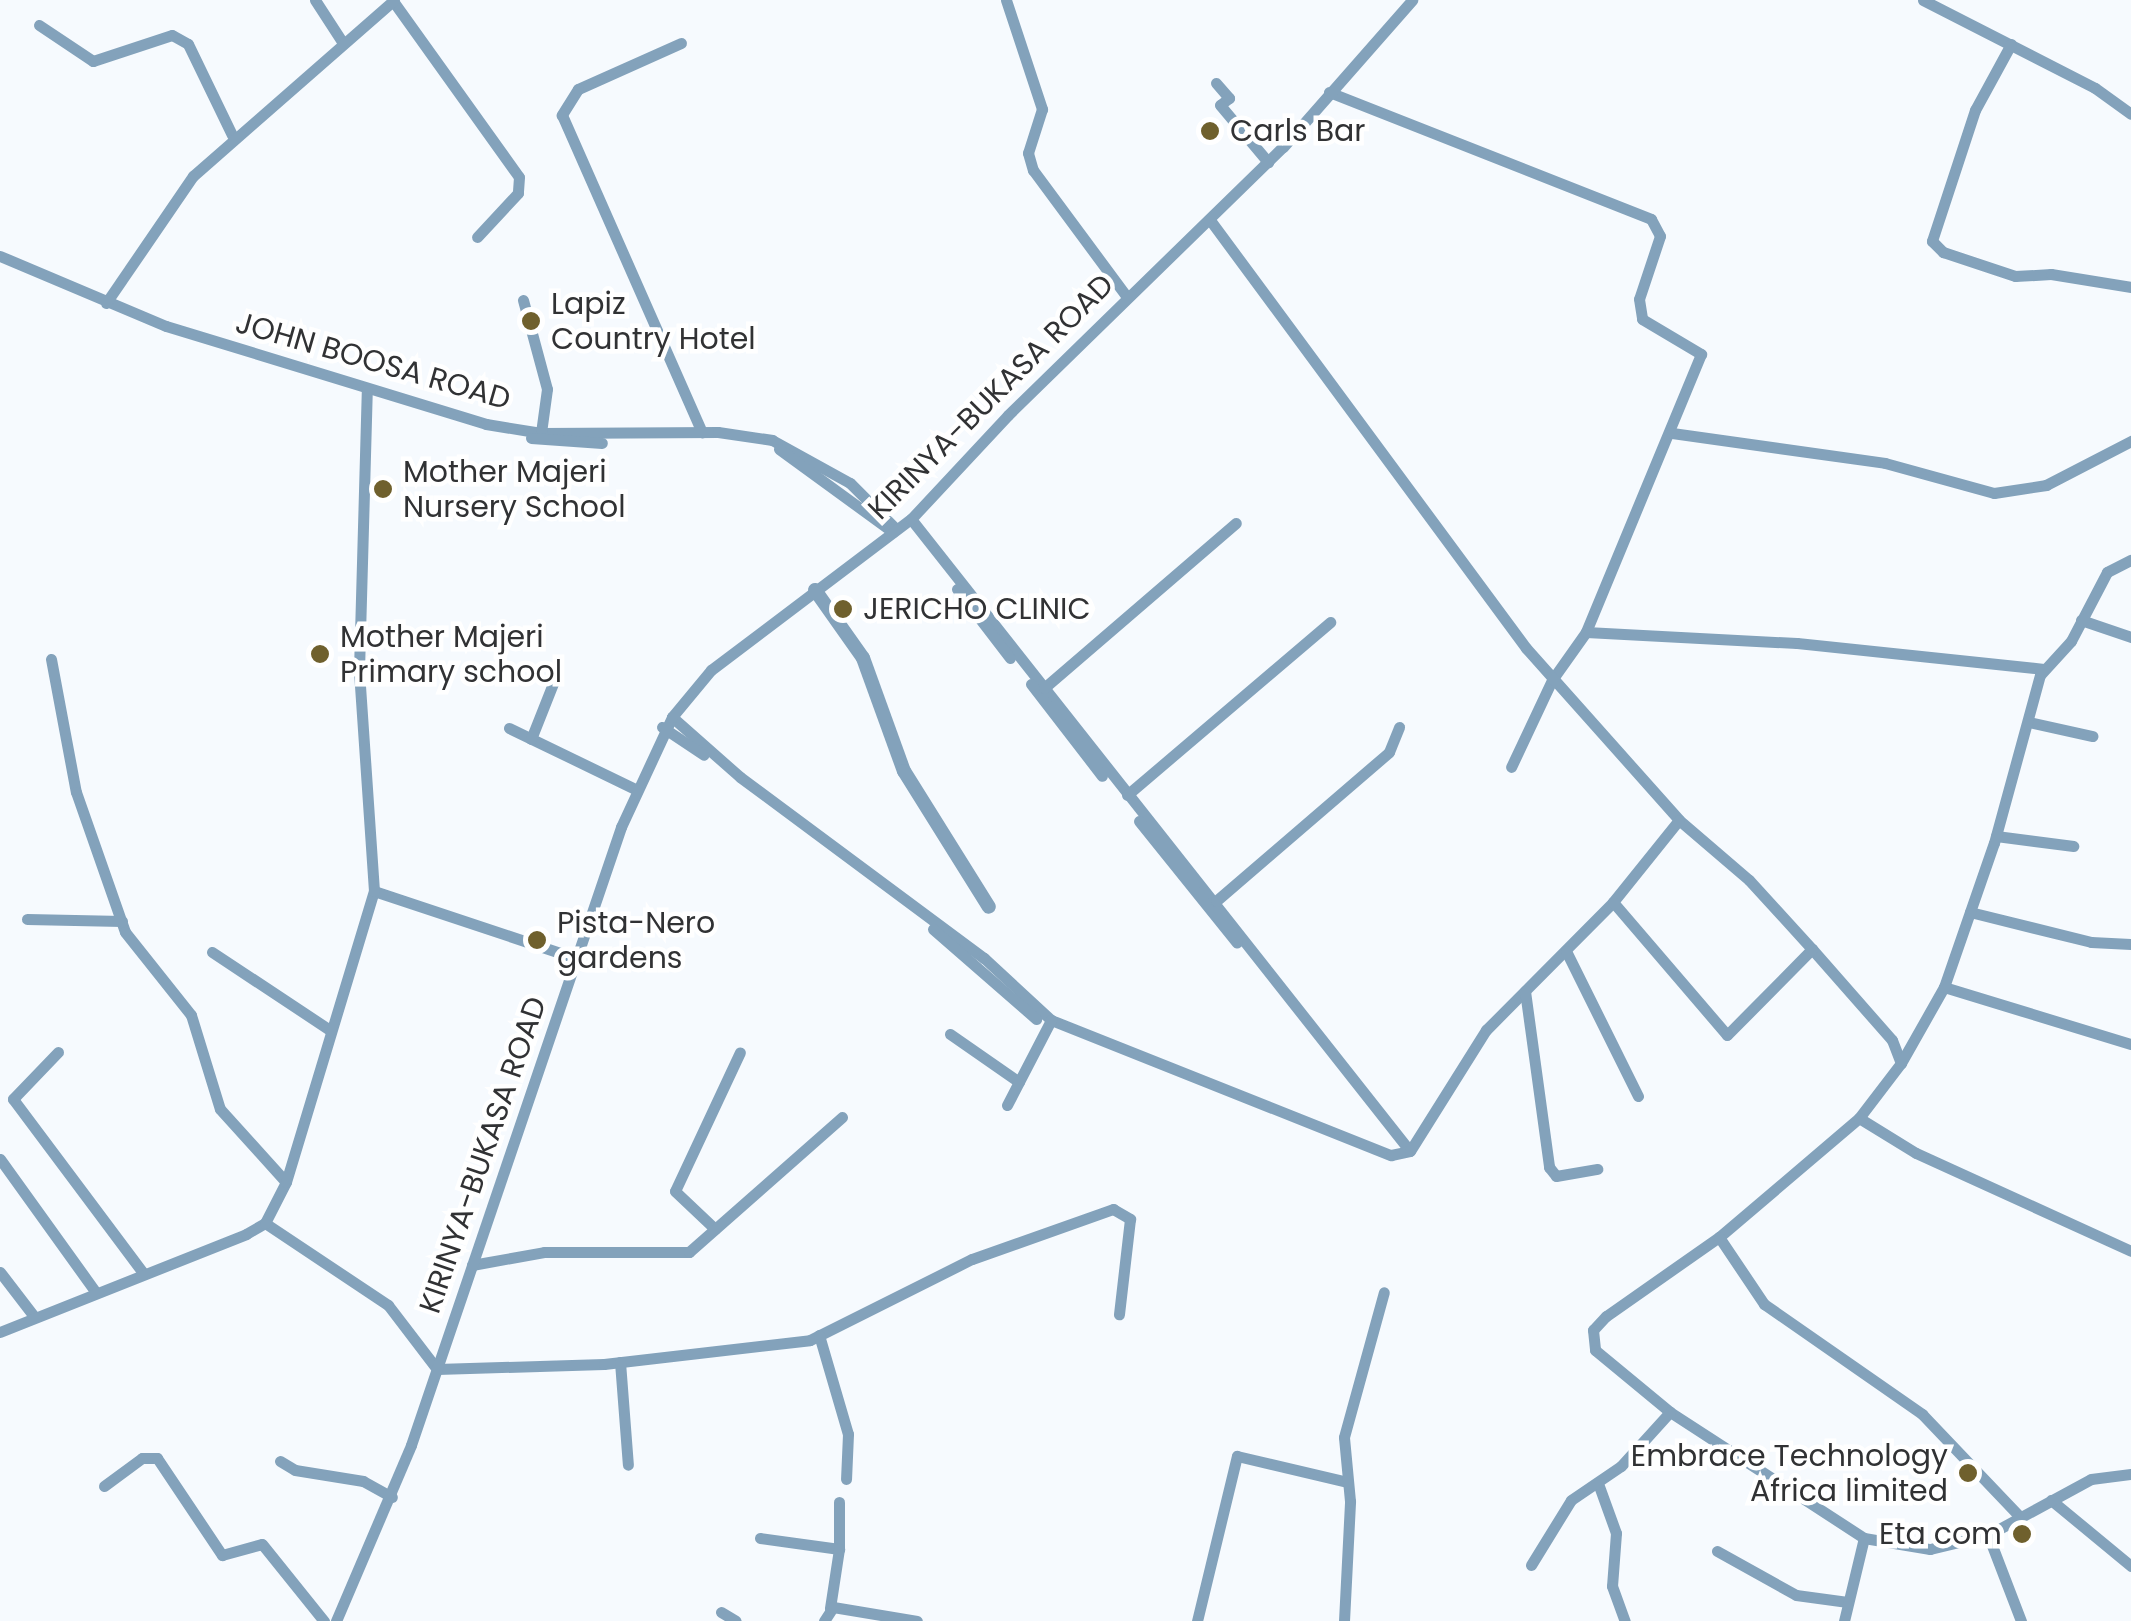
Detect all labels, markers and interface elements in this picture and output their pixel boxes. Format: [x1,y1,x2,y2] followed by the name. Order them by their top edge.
[1230,113,1366,149] place label: Carls Bar
[1199,120,1221,142] marker: Carls Bar
[861,267,1121,527] street label: KIRINYA-BUKASA ROAD
[551,286,756,356] place label: Lapiz Country Hotel
[232,305,514,417] street label: JOHN BOOSA ROAD
[520,310,542,332] marker: Lapiz Country Hotel
[403,454,626,524] place label: Mother Majeri Nursery School
[372,478,394,500] marker: Mother Majeri Nursery School
[863,591,1091,627] place label: JERICHO CLINIC
[832,598,854,620] marker: JERICHO CLINIC
[340,619,562,690] place label: Mother Majeri Primary school
[309,643,331,665] marker: Mother Majeri Primary school
[557,905,715,976] place label: Pista-Nero gardens
[526,929,548,951] marker: Pista-Nero gardens
[412,992,554,1318] street label: KIRINYA-BUKASA ROAD
[1631,1438,1948,1508] place label: Embrace Technology Africa limited
[1957,1462,1979,1484] marker: Embrace Technology Africa limited
[1879,1516,2002,1552] place label: Eta com
[2011,1523,2033,1545] marker: Eta com

